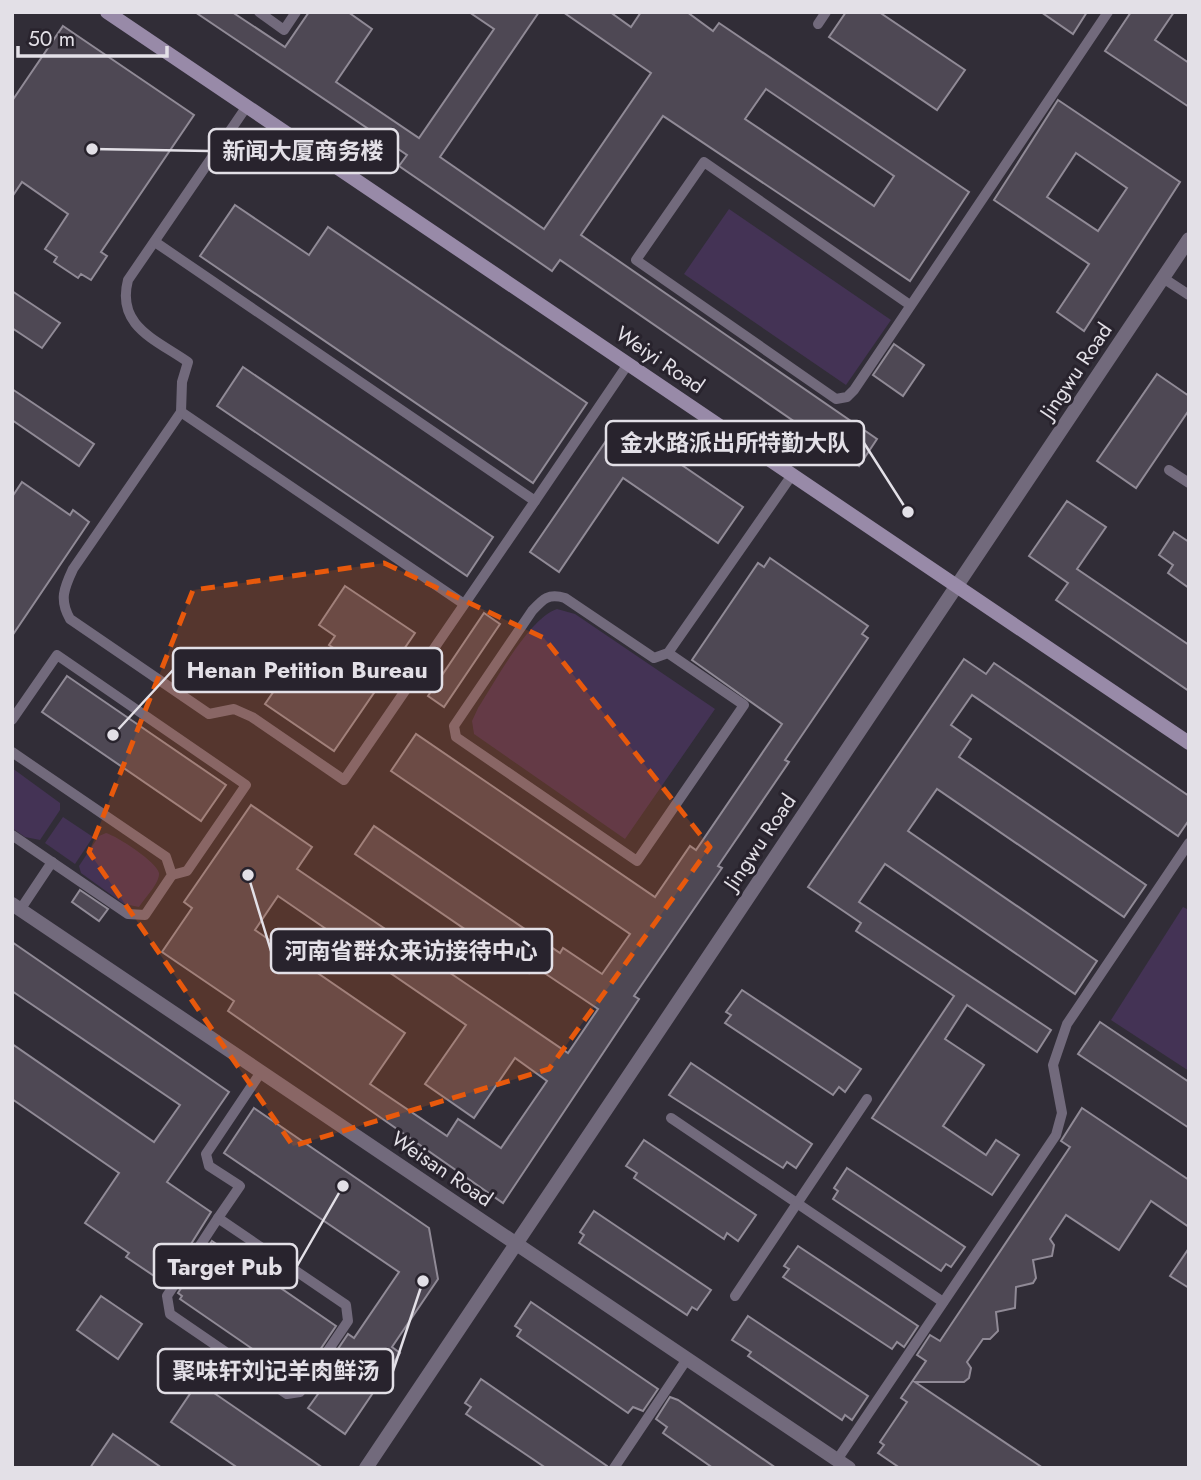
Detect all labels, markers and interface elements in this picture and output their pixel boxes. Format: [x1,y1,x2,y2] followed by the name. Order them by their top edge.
[18,14,166,58] scale bar
[28,24,75,54] text: 50 m
[209,129,398,173] callout: 新闻大厦商务楼
[223,134,384,168] text: 新闻大厦商务楼
[1031,317,1119,428] street label: Jingwu Road
[609,319,711,401] street label: Weiyi Road
[606,421,864,465] callout: 金水路派出所特勤大队
[620,426,850,460] text: 金水路派出所特勤大队
[173,648,442,692] callout: Henan Petition Bureau
[186,653,428,687] text: Henan Petition Bureau
[715,788,803,899] street label: Jingwu Road
[271,929,552,973] callout: 河南省群众来访接待中心
[285,934,538,968] text: 河南省群众来访接待中心
[385,1124,499,1214] street label: Weisan Road
[154,1244,297,1288] callout: Target Pub
[168,1250,282,1284] text: Target Pub
[158,1349,393,1393] callout: 聚味轩刘记羊肉鲜汤
[173,1354,380,1388] text: 聚味轩刘记羊肉鲜汤

